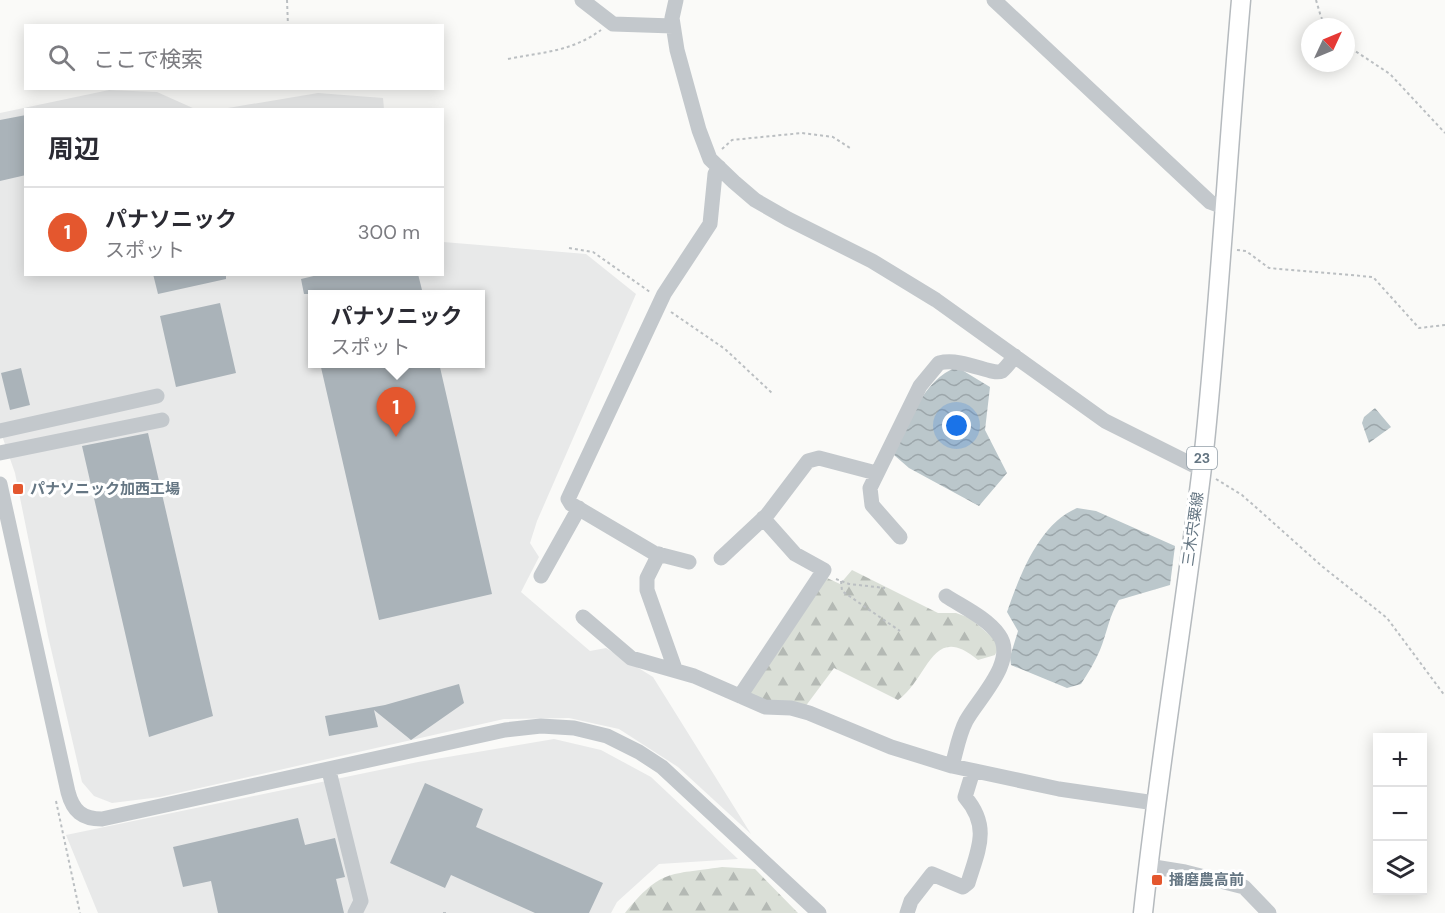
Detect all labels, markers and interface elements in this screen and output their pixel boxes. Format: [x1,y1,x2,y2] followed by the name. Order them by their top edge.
[1301,18,1355,72] north arrow
[24,24,444,90] search box
[45,41,78,74] icon: search
[93,45,203,74] text: ここで検索
[48,132,100,166] text: 周辺
[105,205,237,234] text: パナソニック
[64,219,71,245] text: 1
[358,219,420,245] text: 300 m
[105,237,185,263] text: スポット
[308,290,485,368] popup
[330,302,463,331] text: パナソニック
[330,334,410,360] text: スポット
[376,388,416,437] pin: 1
[942,411,971,440] your location
[1187,447,1217,469] road number: 23
[30,479,180,499] place label: パナソニック加西工場
[11,482,25,496] marker: パナソニック加西工場
[1178,490,1208,568] street label: 三木宍粟線
[1373,733,1427,895] map controls
[1373,733,1427,787] button: +
[1373,787,1427,841] button: −
[1373,841,1427,895] button: layers
[1169,870,1244,890] place label: 播磨農高前
[1150,873,1164,887] marker: 播磨農高前

